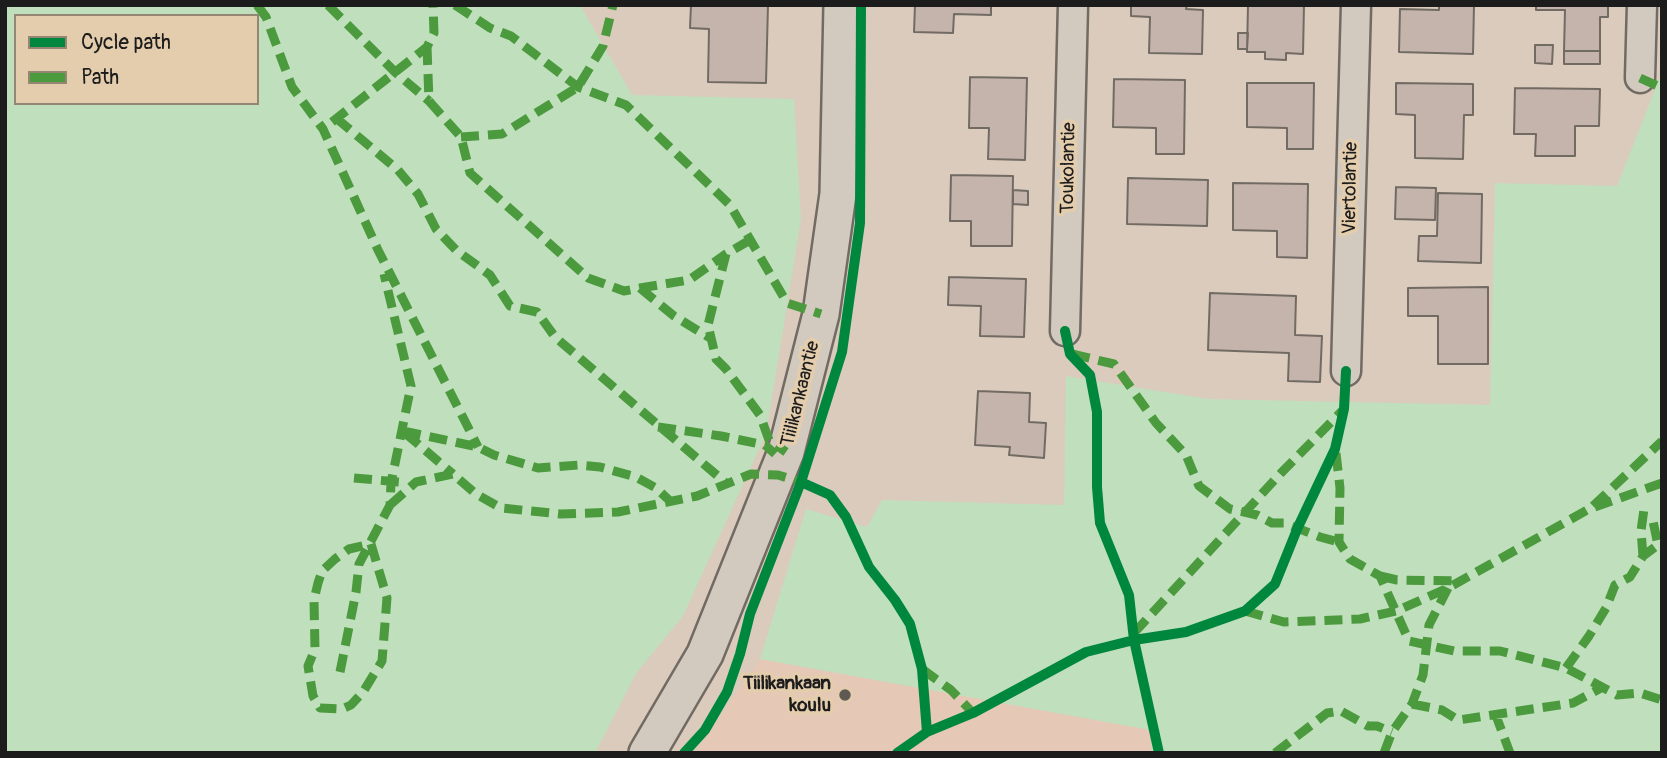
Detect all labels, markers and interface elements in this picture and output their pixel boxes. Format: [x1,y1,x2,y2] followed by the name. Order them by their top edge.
[14,14,259,105] legend
[81,29,171,56] text: Cycle path
[81,64,119,91] text: Path
[1057,122,1081,214] street label: Toukolantie
[1339,142,1363,234] street label: Viertolantie
[777,339,825,449] street label: Tiilikankaantie
[743,673,831,717] place label: Tiilikankaan koulu
[837,687,853,703] marker: Tiilikankaan koulu

